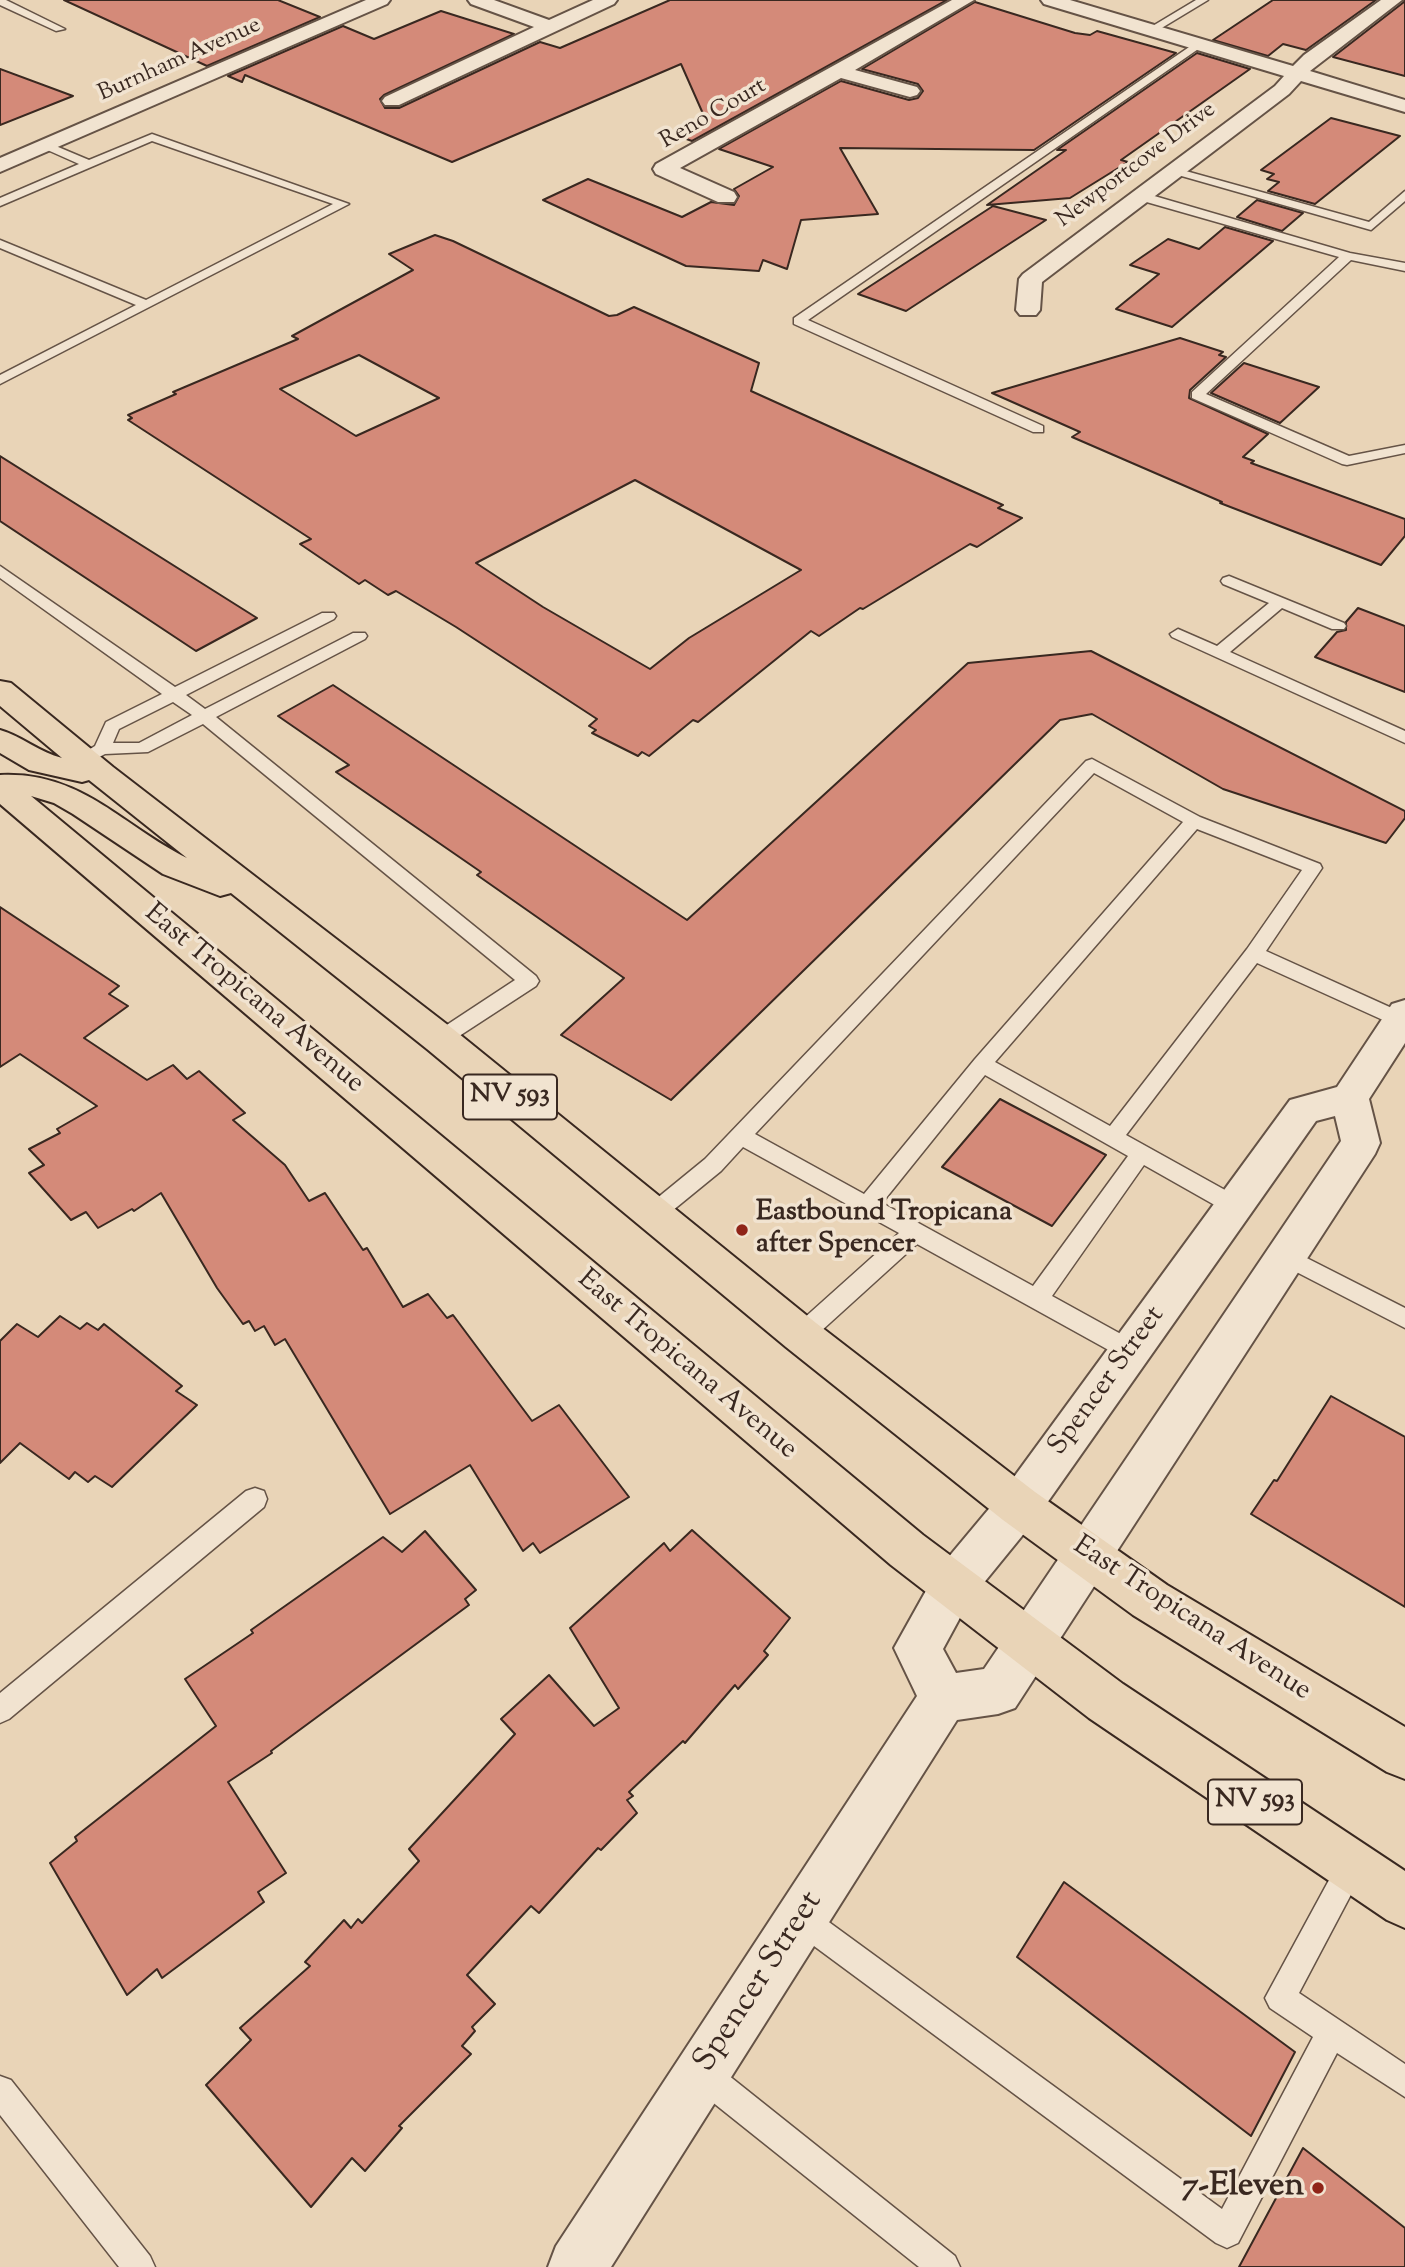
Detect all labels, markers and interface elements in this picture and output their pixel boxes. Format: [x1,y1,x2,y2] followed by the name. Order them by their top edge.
[95,13,265,109] street label: Burnham Avenue
[656,74,772,156] street label: Reno Court
[1052,97,1222,235] street label: Newportcove Drive
[136,898,370,1102] street label: East Tropicana Avenue
[463,1074,557,1120] road number: NV 593
[756,1197,1012,1263] place label: Eastbound Tropicana after Spencer
[734,1222,750,1238] marker: Eastbound Tropicana after Spencer
[569,1264,803,1468] street label: East Tropicana Avenue
[1043,1301,1173,1463] street label: Spencer Street
[1066,1530,1316,1710] street label: East Tropicana Avenue
[1208,1780,1302,1825] road number: NV 593
[687,1885,833,2081] street label: Spencer Street
[1182,2168,1304,2208] place label: 7-Eleven
[1310,2180,1326,2196] marker: 7-Eleven

